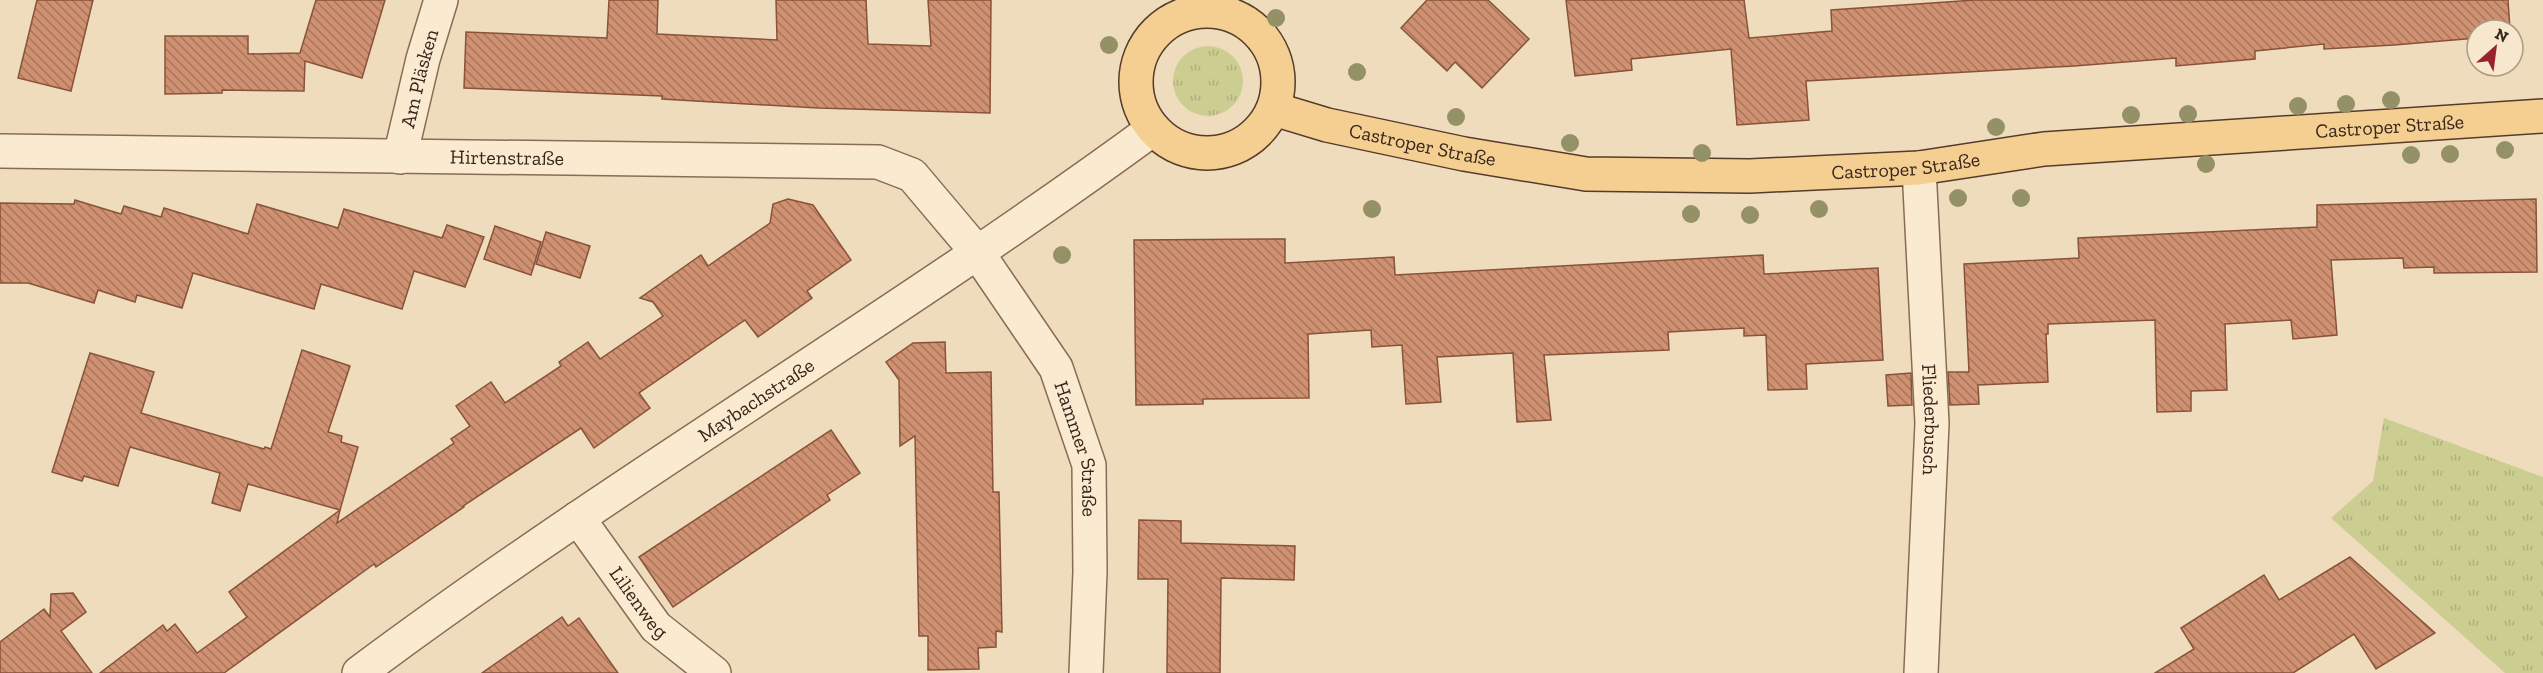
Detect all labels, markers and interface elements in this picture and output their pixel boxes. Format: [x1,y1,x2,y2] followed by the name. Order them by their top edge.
[2465,18,2525,78] north arrow
[2492,24,2512,46] text: N
[395,26,444,130] street label: Am Pläsken
[2314,109,2465,143] street label: Castroper Straße
[1347,118,1498,171] street label: Castroper Straße
[450,145,564,170] street label: Hirtenstraße
[1831,147,1981,184] street label: Castroper Straße
[693,353,819,447] street label: Maybachstraße
[1917,363,1944,477] street label: Fliederbusch
[1049,378,1102,517] street label: Hammer Straße
[604,562,673,644] street label: Lilienweg

